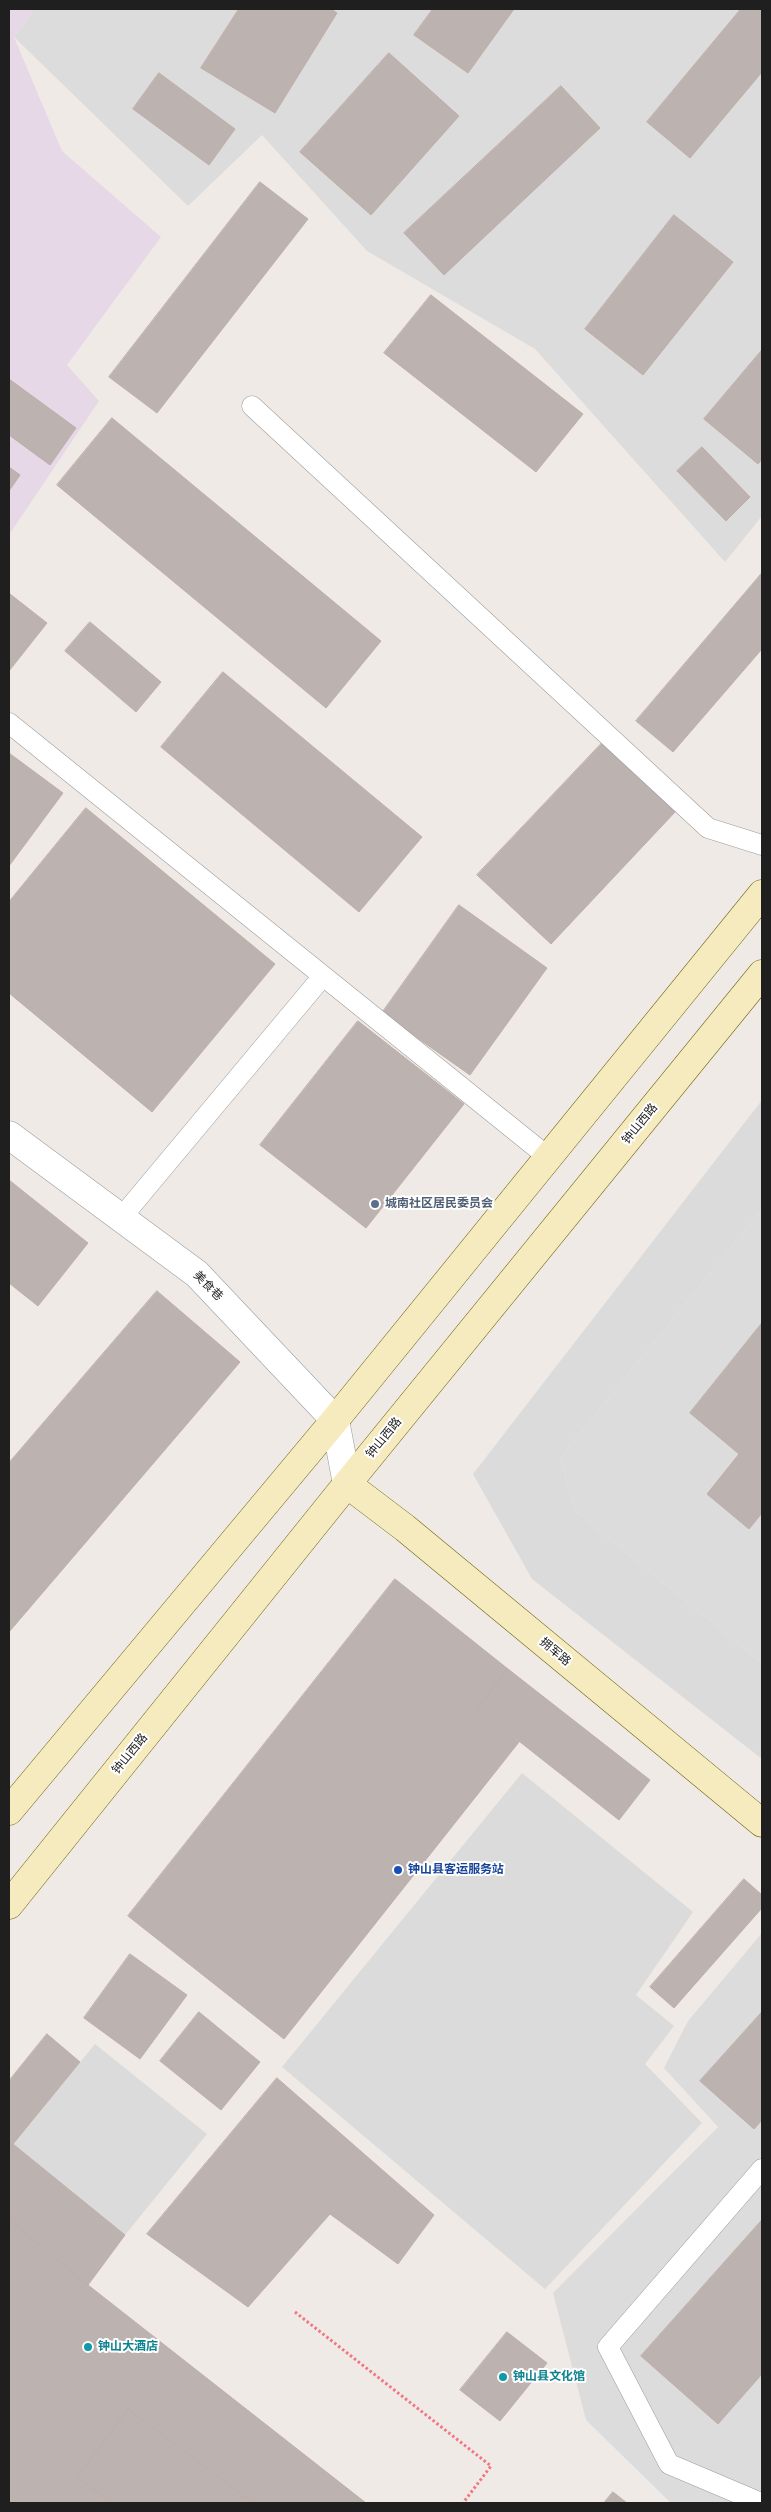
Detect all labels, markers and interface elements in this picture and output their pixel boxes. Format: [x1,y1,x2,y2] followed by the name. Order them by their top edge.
[619,1101,661,1147] street label: 钟山西路
[385,1197,493,1211] place label: 城南社区居民委员会
[369,1198,381,1210] marker: 城南社区居民委员会
[190,1268,226,1304] street label: 美食巷
[363,1415,405,1461] street label: 钟山西路
[537,1635,573,1669] street label: 拥军路
[109,1731,151,1777] street label: 钟山西路
[408,1863,504,1877] place label: 钟山县客运服务站
[392,1864,404,1876] marker: 钟山县客运服务站
[98,2340,158,2354] place label: 钟山大酒店
[82,2341,94,2353] marker: 钟山大酒店
[513,2370,585,2384] place label: 钟山县文化馆
[497,2371,509,2383] marker: 钟山县文化馆

